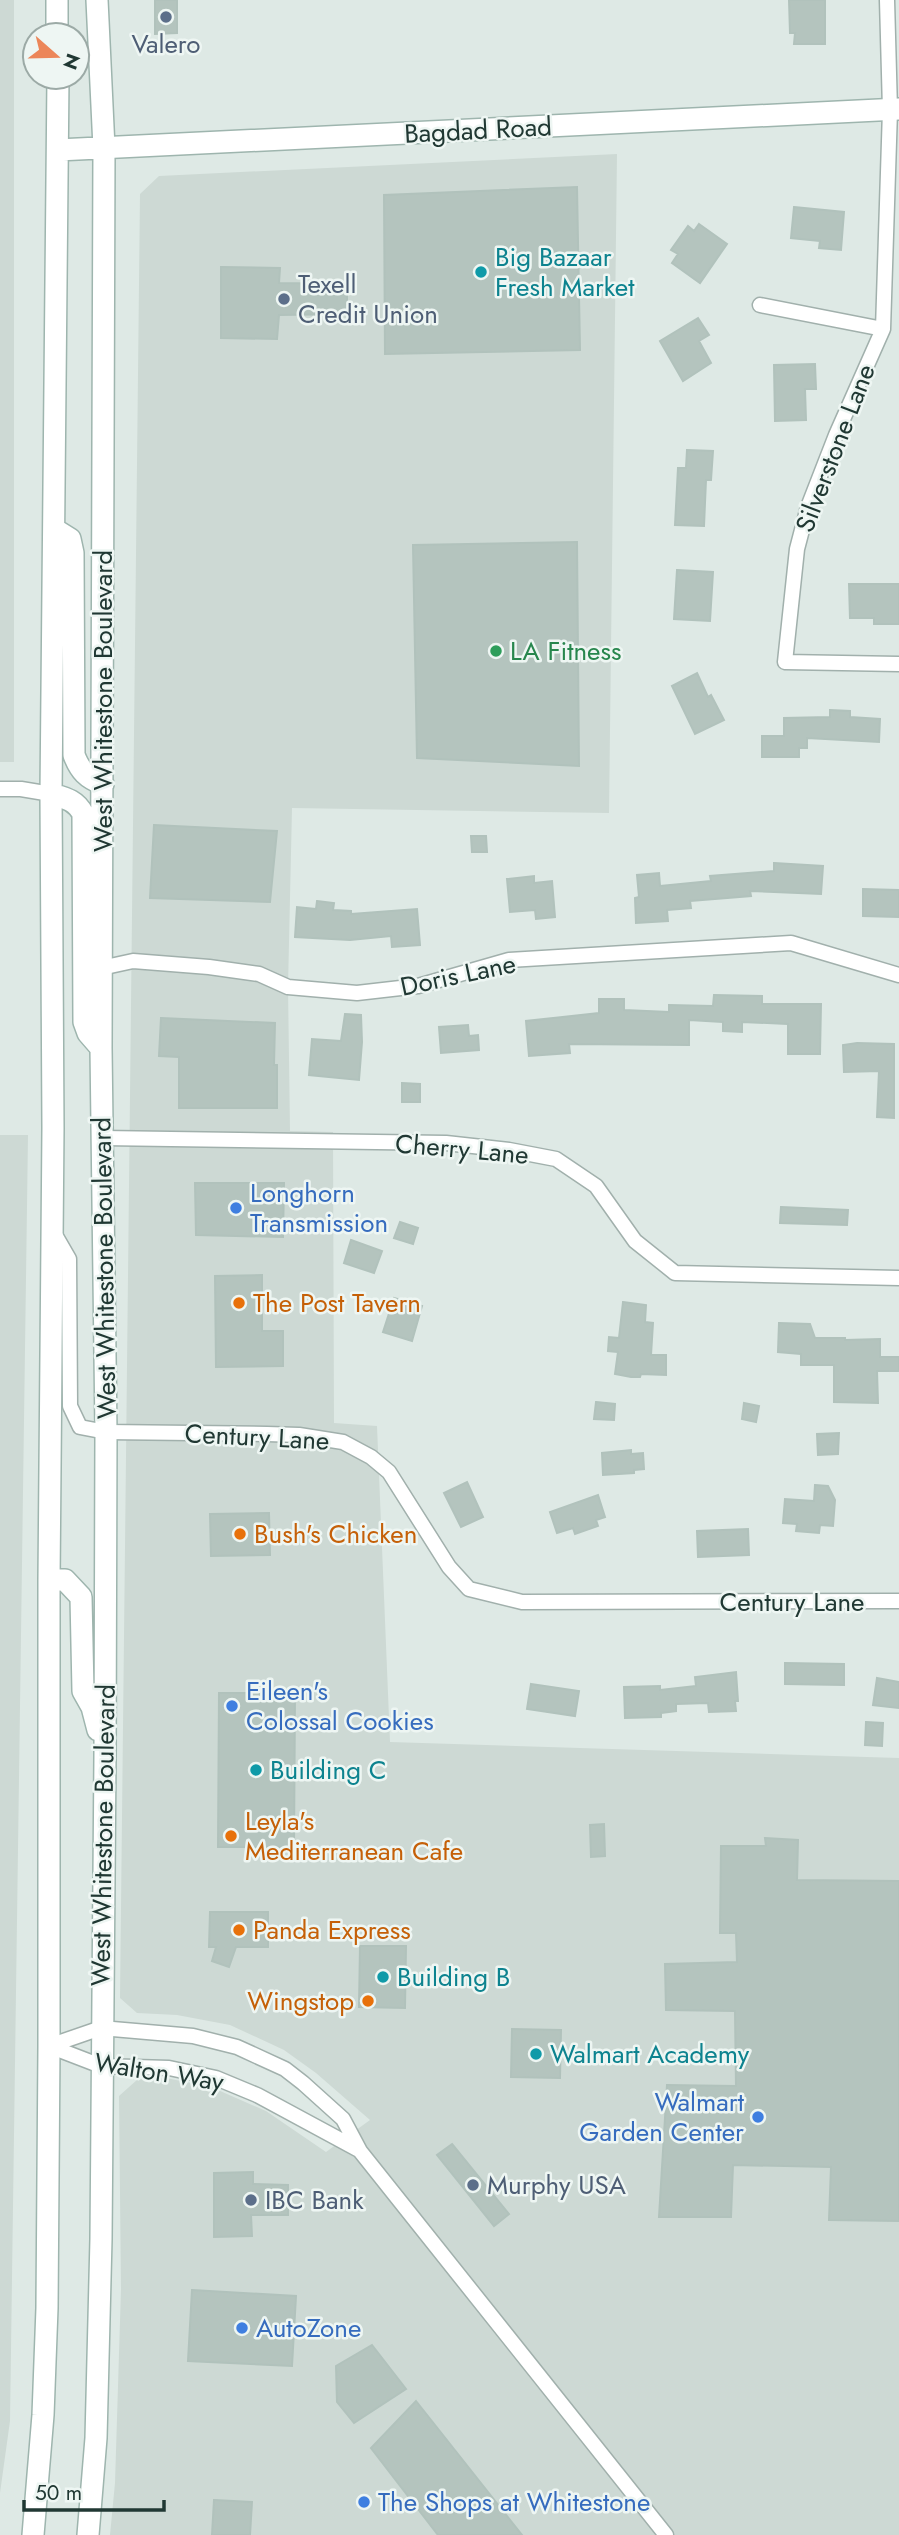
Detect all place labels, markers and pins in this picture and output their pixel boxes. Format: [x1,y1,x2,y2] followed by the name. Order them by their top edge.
[158,9,174,25] marker: Valero
[131,25,201,63] place label: Valero
[495,238,635,306] place label: Big Bazaar Fresh Market
[473,264,489,280] marker: Big Bazaar Fresh Market
[298,265,438,333] place label: Texell Credit Union
[276,291,292,307] marker: Texell Credit Union
[510,632,621,670] place label: LA Fitness
[488,643,504,659] marker: LA Fitness
[250,1174,388,1242] place label: Longhorn Transmission
[228,1200,244,1216] marker: Longhorn Transmission
[253,1284,421,1322] place label: The Post Tavern
[231,1295,247,1311] marker: The Post Tavern
[254,1515,417,1553] place label: Bush's Chicken
[232,1526,248,1542] marker: Bush's Chicken
[246,1672,434,1740] place label: Eileen's Colossal Cookies
[224,1698,240,1714] marker: Eileen's Colossal Cookies
[270,1751,387,1789] place label: Building C
[248,1762,264,1778] marker: Building C
[245,1802,463,1870] place label: Leyla's Mediterranean Cafe
[223,1828,239,1844] marker: Leyla's Mediterranean Cafe
[253,1911,411,1949] place label: Panda Express
[231,1922,247,1938] marker: Panda Express
[397,1958,510,1996] place label: Building B
[375,1969,391,1985] marker: Building B
[247,1982,354,2020] place label: Wingstop
[360,1993,376,2009] marker: Wingstop
[550,2035,750,2073] place label: Walmart Academy
[528,2046,544,2062] marker: Walmart Academy
[579,2083,745,2151] place label: Walmart Garden Center
[750,2109,766,2125] marker: Walmart Garden Center
[487,2166,627,2204] place label: Murphy USA
[465,2177,481,2193] marker: Murphy USA
[265,2181,364,2219] place label: IBC Bank
[243,2192,259,2208] marker: IBC Bank
[256,2309,361,2347] place label: AutoZone
[234,2320,250,2336] marker: AutoZone
[378,2483,650,2521] place label: The Shops at Whitestone
[356,2494,372,2510] marker: The Shops at Whitestone

